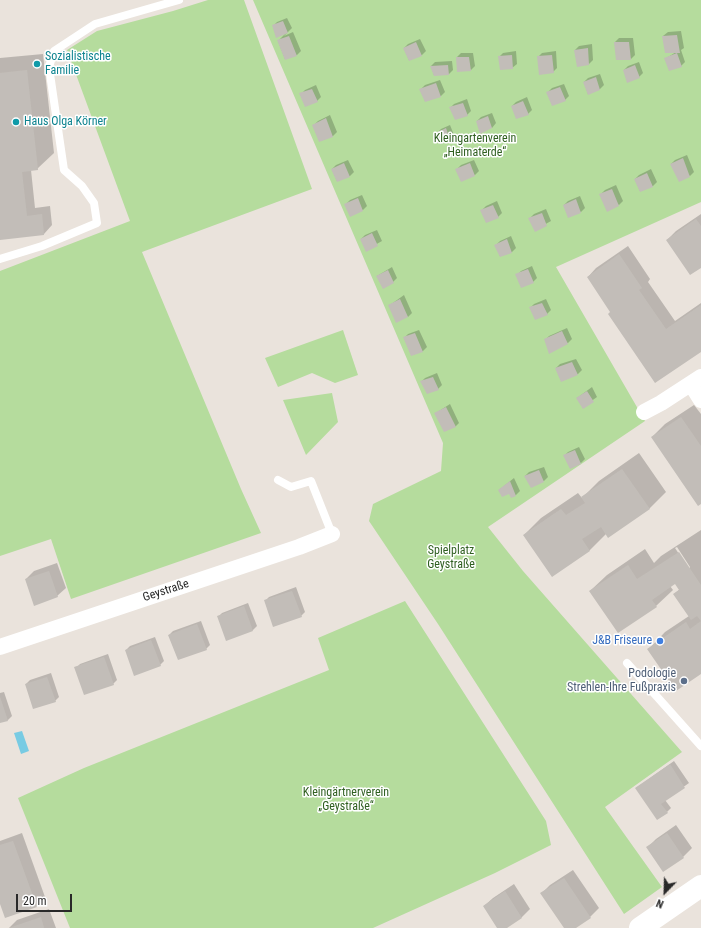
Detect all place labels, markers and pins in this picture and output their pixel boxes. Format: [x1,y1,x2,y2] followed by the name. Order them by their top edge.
[45,50,111,78] place label: Sozialistische Familie
[32,59,42,69] marker: Sozialistische Familie
[24,115,107,129] place label: Haus Olga Körner
[11,117,21,127] marker: Haus Olga Körner
[592,634,652,648] place label: J&B Friseure
[655,636,665,646] marker: J&B Friseure
[567,667,676,695] place label: Podologie Strehlen-Ihre Fußpraxis
[679,676,689,686] marker: Podologie Strehlen-Ihre Fußpraxis

